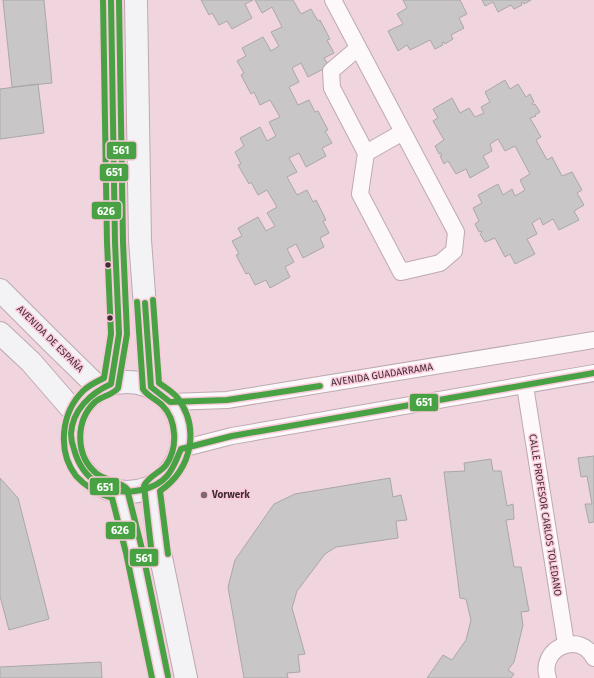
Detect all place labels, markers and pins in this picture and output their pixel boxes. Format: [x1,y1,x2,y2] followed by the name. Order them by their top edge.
[103,260,113,270] unlabelled marker
[105,313,115,323] unlabelled marker
[211,489,250,501] place label: Vorwerk
[199,490,209,500] marker: Vorwerk

